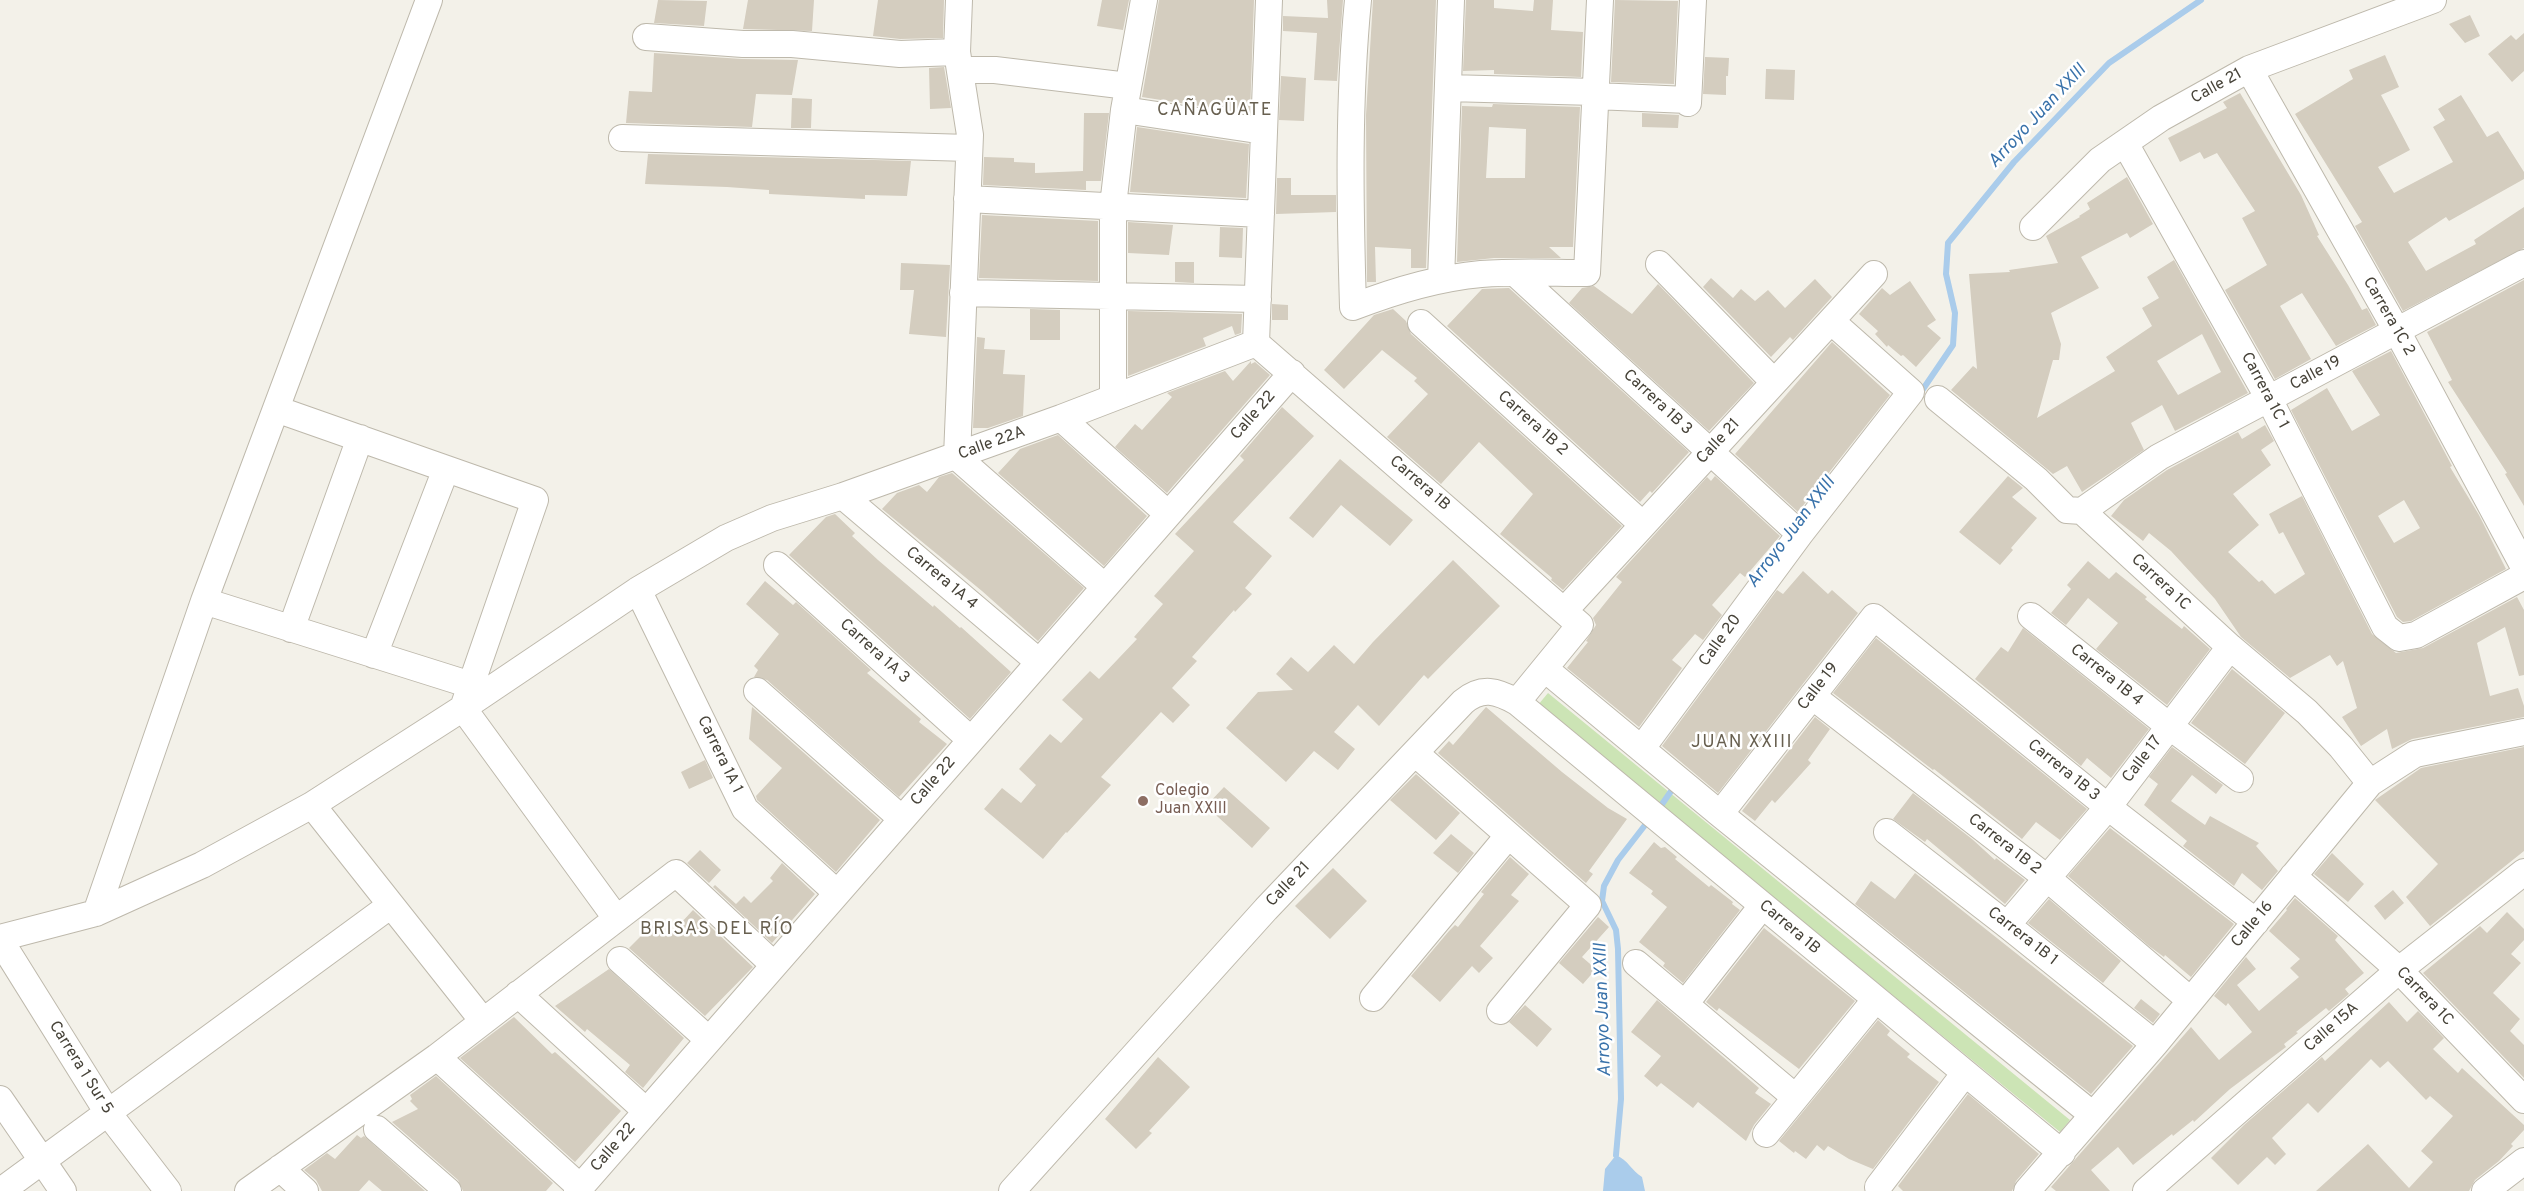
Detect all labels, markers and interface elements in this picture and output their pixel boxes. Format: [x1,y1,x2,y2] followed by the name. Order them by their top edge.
[1985,61,2091,173] water label: Arroyo Juan XXIII
[2188,65,2246,109] street label: Calle 21
[1157,100,1273,122] district label: CAÑAGÜATE
[2358,274,2418,360] street label: Carrera 1C 2
[2236,349,2292,433] street label: Carrera 1C 1
[2287,353,2345,395] street label: Calle 19
[1618,366,1696,440] street label: Carrera 1B 3
[1227,387,1281,445] street label: Calle 22
[1493,388,1571,460] street label: Carrera 1B 2
[1693,415,1745,469] street label: Calle 21
[956,423,1028,465] street label: Calle 22A
[1385,452,1453,516] street label: Carrera 1B
[1743,473,1841,593] water label: Arroyo Juan XXIII
[901,543,981,615] street label: Carrera 1A 4
[2126,551,2194,615] street label: Carrera 1C
[1696,611,1746,671] street label: Calle 20
[835,616,913,688] street label: Carrera 1A 3
[2066,641,2146,711] street label: Carrera 1B 4
[1794,659,1844,715] street label: Calle 19
[692,713,746,797] street label: Carrera 1A 1
[1691,732,1793,754] district label: JUAN XXIII
[2119,733,2167,787] street label: Calle 17
[2023,736,2103,806] street label: Carrera 1B 3
[907,753,961,811] street label: Calle 22
[1155,782,1227,820] place label: Colegio Juan XXIII
[1136,794,1150,808] marker: Colegio Juan XXIII
[1964,810,2044,880] street label: Carrera 1B 2
[1263,858,1315,912] street label: Calle 21
[1754,897,1824,959] street label: Carrera 1B
[2228,898,2278,952] street label: Calle 16
[1983,904,2061,970] street label: Carrera 1B 1
[640,919,794,941] district label: BRISAS DEL RÍO
[1591,943,1617,1077] water label: Arroyo Juan XXIII
[2391,964,2457,1030] street label: Carrera 1C
[2301,999,2363,1057] street label: Calle 15A
[44,1018,116,1118] street label: Carrera 1 Sur 5
[587,1119,641,1177] street label: Calle 22

